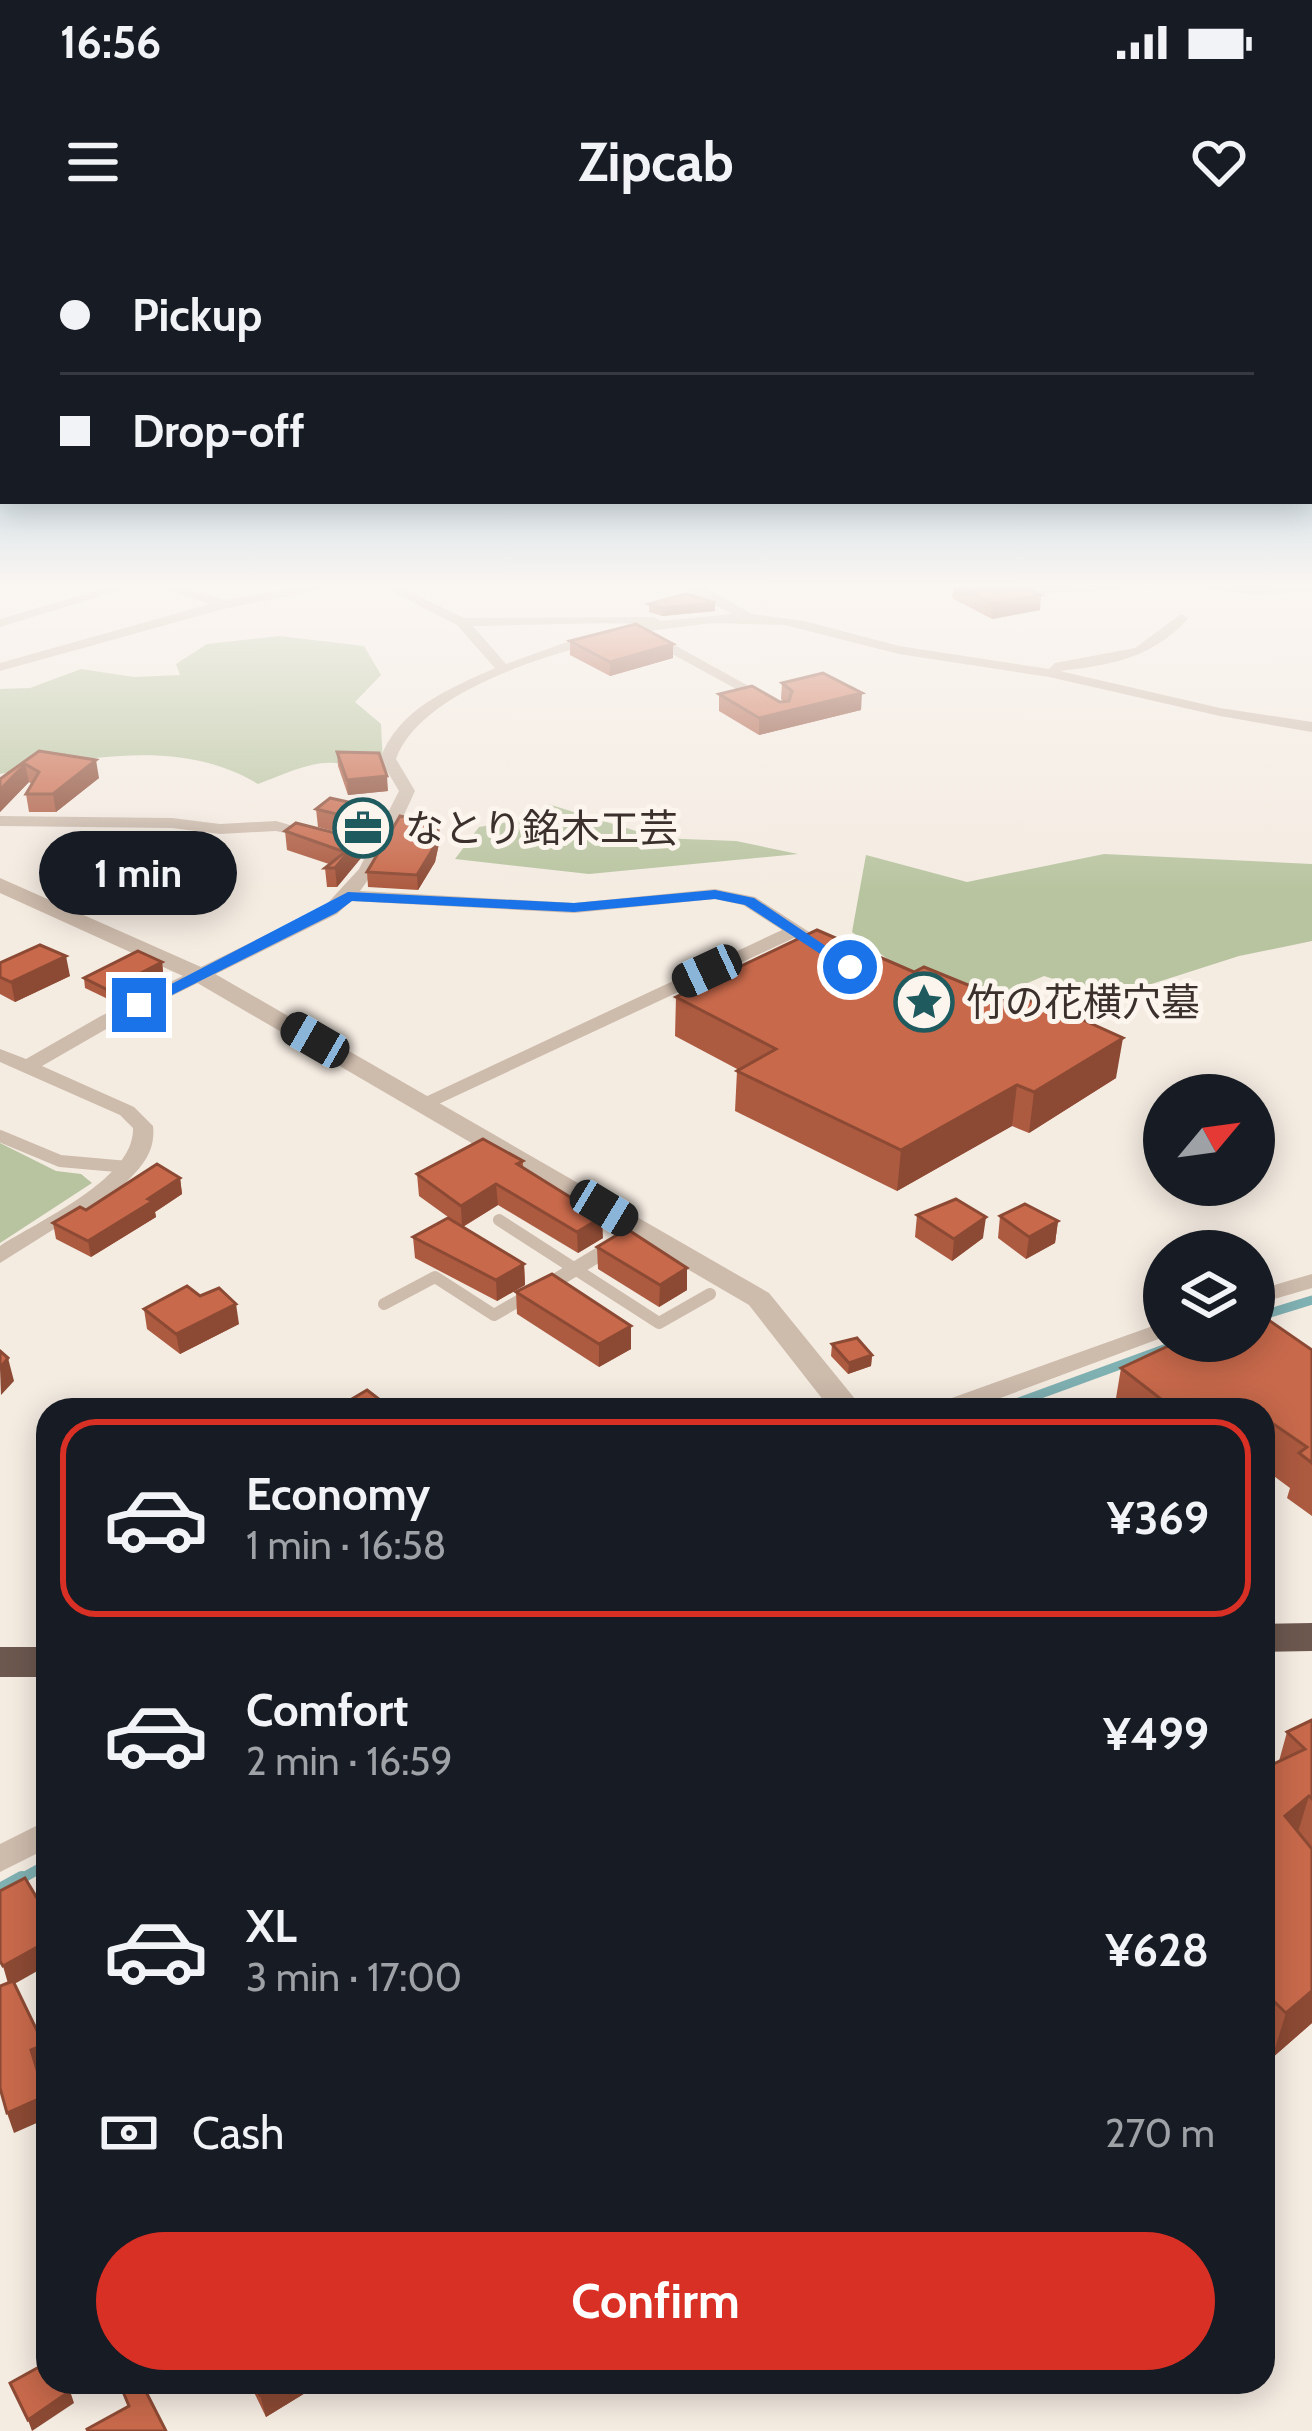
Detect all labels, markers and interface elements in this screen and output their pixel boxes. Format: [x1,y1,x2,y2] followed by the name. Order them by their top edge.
[60,15,161,69] text: 16:56
[60,129,126,195] icon: menu
[578,129,734,195] text: Zipcab
[1186,129,1252,195] icon: heart
[132,288,262,342] text: Pickup
[132,404,305,458] text: Drop-off
[332,797,394,859] office icon: なとり銘木工芸
[405,804,678,852] place label: なとり銘木工芸
[40,831,238,915] callout: 1 min
[94,849,182,897] text: 1 min
[667,939,747,1003] car
[823,940,877,994] route start
[893,971,955,1033] place icon: 竹の花横穴墓
[112,978,166,1032] route end
[966,978,1200,1026] place label: 竹の花横穴墓
[275,1006,355,1074] car
[1143,1074,1275,1206] north arrow
[1143,1074,1275,1362] map controls
[564,1174,644,1242] car
[1143,1230,1275,1362] button: layers
[102,1464,210,1572] icon: car
[246,1467,430,1521] text: Economy
[1107,1491,1209,1545] text: ¥369
[246,1521,446,1569] text: 1 min · 16:58
[102,1680,210,1788] icon: car
[246,1683,409,1737] text: Comfort
[1103,1707,1209,1761] text: ¥499
[246,1737,453,1785] text: 2 min · 16:59
[102,1896,210,2004] icon: car
[246,1899,297,1953] text: XL
[1106,1923,1209,1977] text: ¥628
[246,1953,462,2001] text: 3 min · 17:00
[96,2100,162,2166] icon: cash
[192,2106,284,2160] text: Cash
[1105,2109,1215,2157] text: 270 m
[96,2232,1215,2370] button: Confirm

